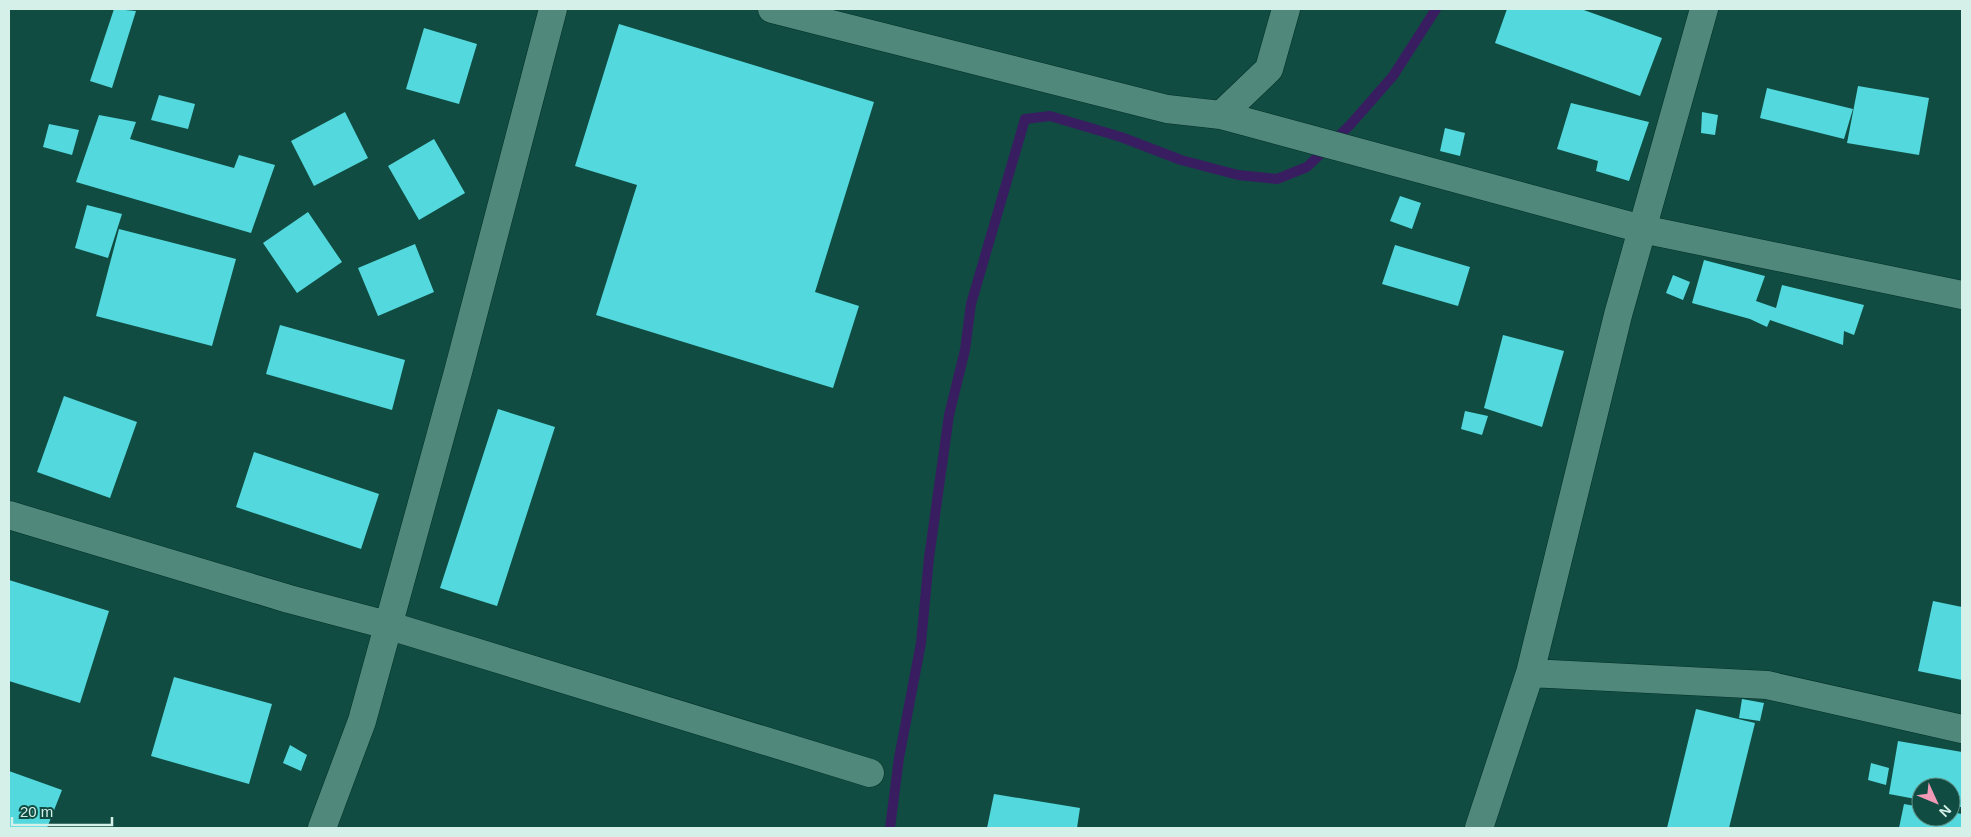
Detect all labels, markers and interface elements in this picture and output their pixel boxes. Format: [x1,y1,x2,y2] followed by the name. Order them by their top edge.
[1911,777,1961,827] north arrow
[12,794,112,826] scale bar
[1936,802,1955,820] text: N
[20,803,53,820] text: 20 m

